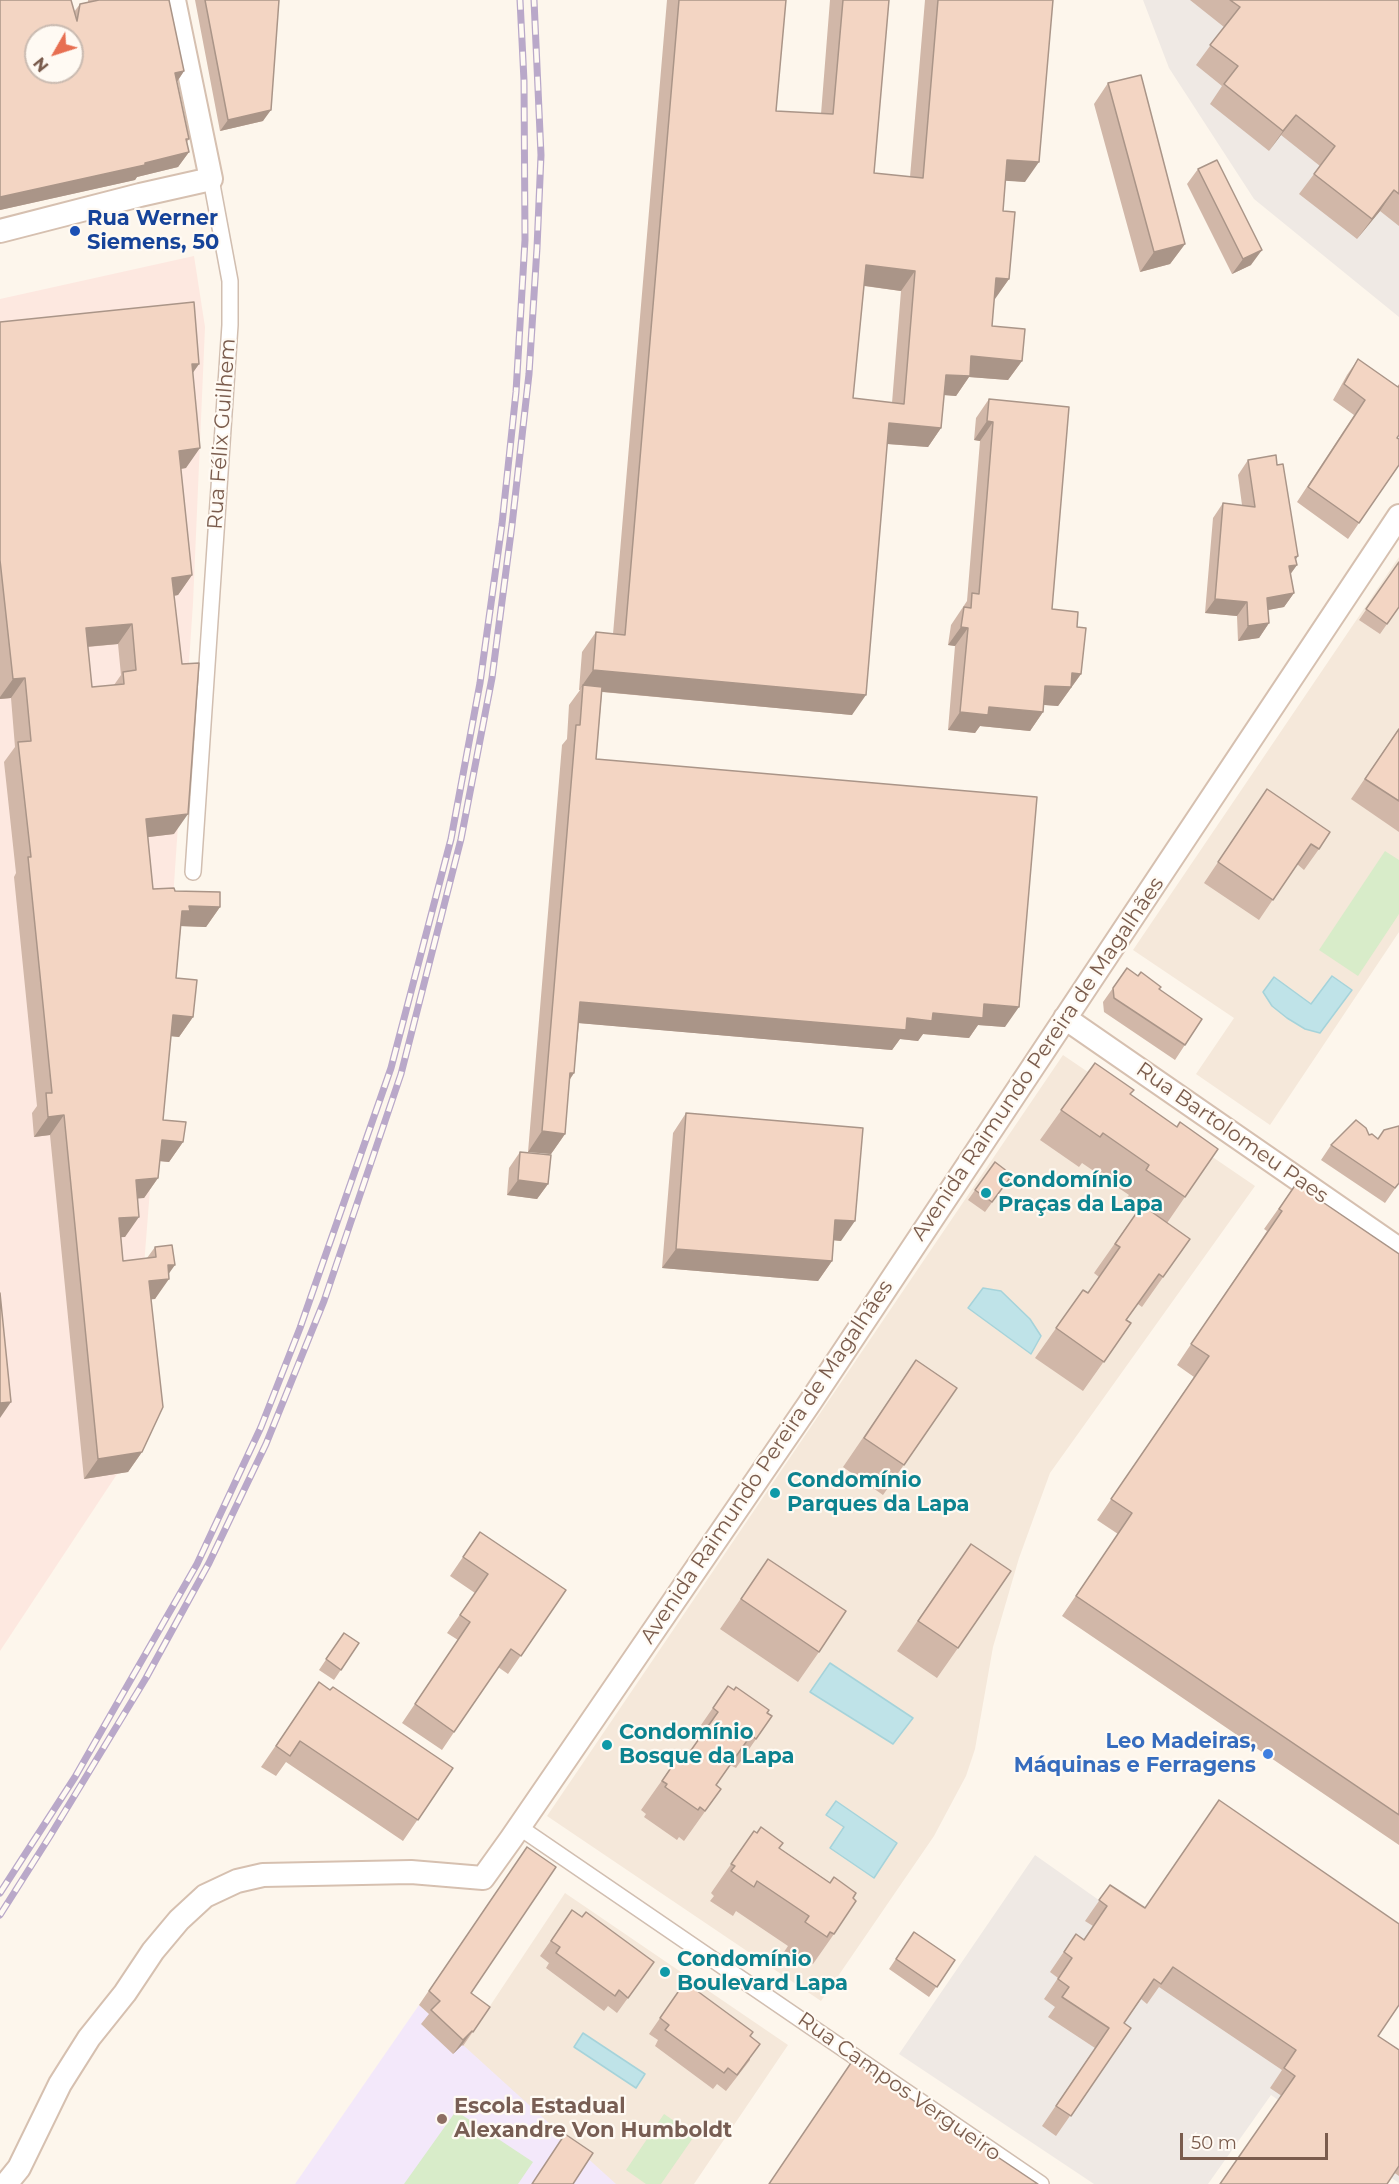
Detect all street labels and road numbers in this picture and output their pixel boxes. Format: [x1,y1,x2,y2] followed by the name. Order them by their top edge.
[203,338,241,530] street label: Rua Félix Guilhem
[906,872,1170,1246] street label: Avenida Raimundo Pereira de Magalhães
[1131,1057,1333,1209] street label: Rua Bartolomeu Paes
[635,1275,899,1649] street label: Avenida Raimundo Pereira de Magalhães
[793,2007,1005,2167] street label: Rua Campos Vergueiro

